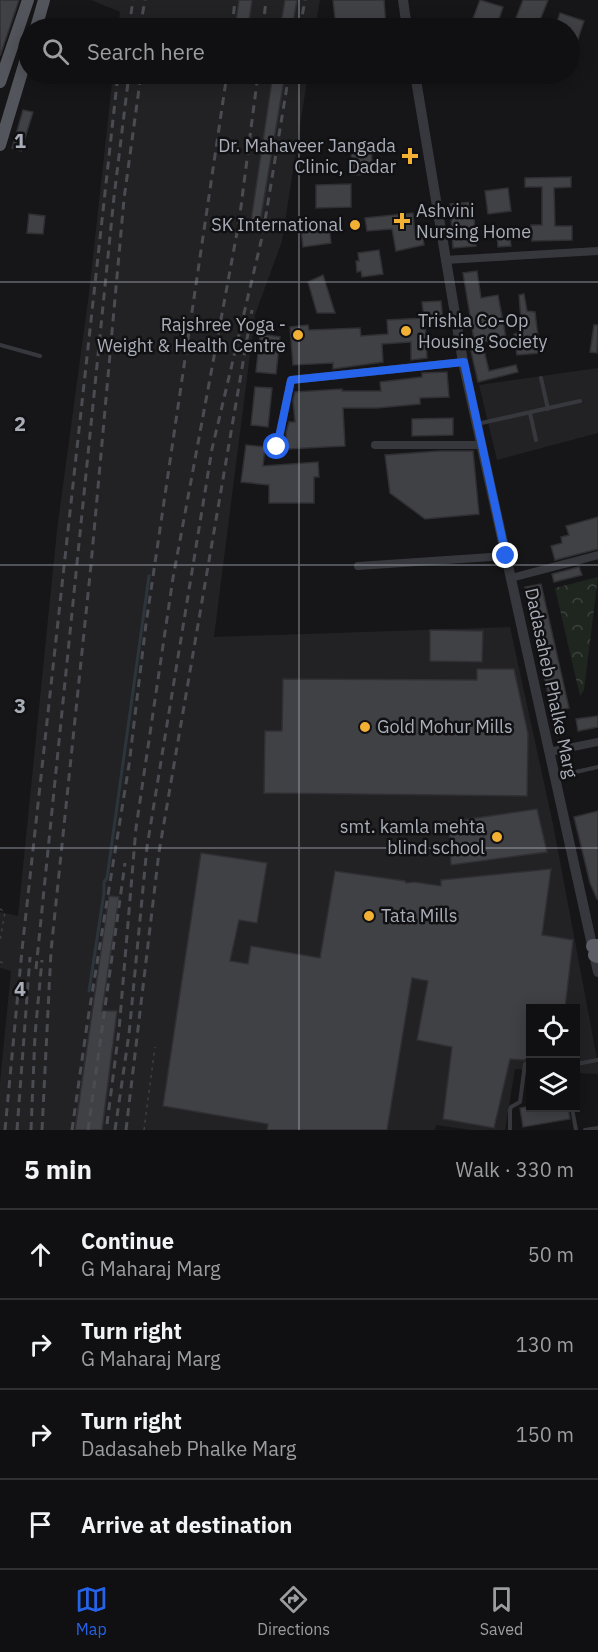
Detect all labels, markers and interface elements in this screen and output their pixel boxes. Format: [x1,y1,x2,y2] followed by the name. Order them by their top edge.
[18,18,580,84] search box
[39,35,72,68] icon: search
[87,37,205,66] text: Search here
[14,127,26,154] text: 1
[218,134,396,178] place label: Dr. Mahaveer Jangada Clinic, Dadar
[401,147,419,165] marker: Dr. Mahaveer Jangada Clinic, Dadar
[416,199,531,243] place label: Ashvini Nursing Home
[393,212,411,230] marker: Ashvini Nursing Home
[211,213,343,236] place label: SK International
[348,218,362,232] marker: SK International
[418,309,548,353] place label: Trishla Co-Op Housing Society
[97,313,286,357] place label: Rajshree Yoga - Weight & Health Centre
[399,324,413,338] marker: Trishla Co-Op Housing Society
[291,328,305,342] marker: Rajshree Yoga - Weight & Health Centre
[14,410,26,437] text: 2
[263,433,289,459] route start
[492,542,518,568] route end
[520,586,583,781] street label: Dadasaheb Phalke Marg
[14,692,26,719] text: 3
[377,715,513,738] place label: Gold Mohur Mills
[358,720,372,734] marker: Gold Mohur Mills
[340,815,485,859] place label: smt. kamla mehta blind school
[490,830,504,844] marker: smt. kamla mehta blind school
[381,904,457,927] place label: Tata Mills
[362,909,376,923] marker: Tata Mills
[14,975,26,1002] text: 4
[526,1004,580,1112] map controls
[526,1004,580,1058] button: locate
[526,1058,580,1112] button: layers
[24,1152,92,1186] text: 5 min
[456,1156,574,1183] text: Walk · 330 m
[81,1226,174,1255] text: Continue
[24,1238,57,1271] icon: ahead
[528,1241,574,1268] text: 50 m
[81,1255,221,1282] text: G Maharaj Marg
[81,1316,182,1345] text: Turn right
[24,1328,57,1361] icon: right
[516,1331,574,1358] text: 130 m
[81,1345,221,1372] text: G Maharaj Marg
[81,1406,182,1435] text: Turn right
[24,1418,57,1451] icon: right
[516,1421,574,1448] text: 150 m
[81,1435,296,1462] text: Dadasaheb Phalke Marg
[24,1508,57,1541] icon: arrive
[81,1510,292,1539] text: Arrive at destination
[75,1583,108,1639] tab: Map
[257,1583,330,1639] tab: Directions
[480,1583,523,1639] tab: Saved

